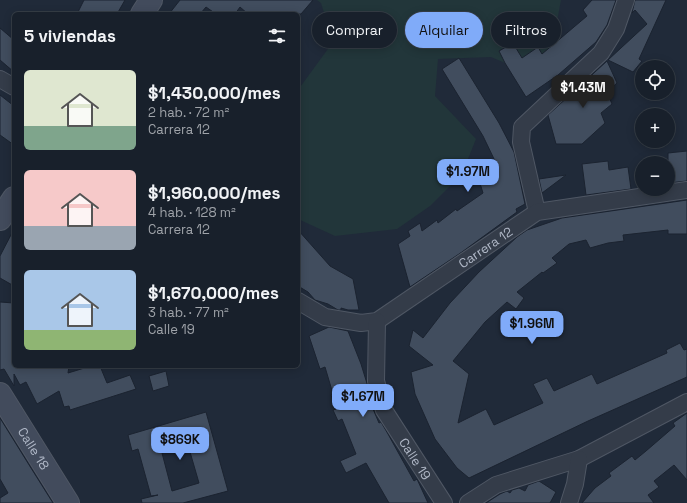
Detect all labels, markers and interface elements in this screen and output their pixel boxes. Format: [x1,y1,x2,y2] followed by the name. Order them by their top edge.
[312,12,397,48] chip: Comprar
[405,12,483,48] chip: Alquilar
[491,12,561,48] chip: Filtros
[24,25,116,47] text: 5 viviendas
[266,25,288,47] icon: filters
[635,60,675,196] map controls
[635,60,675,100] button: locate
[550,75,616,109] pin: $1.43M
[560,79,606,96] text: $1.43M
[148,82,281,104] text: $1,430,000/mes
[56,86,104,134] icon: home
[148,104,229,121] text: 2 hab. · 72 m²
[635,108,675,148] button: +
[148,121,210,138] text: Carrera 12
[635,156,675,196] button: −
[435,159,501,193] pin: $1.97M
[446,163,490,180] text: $1.97M
[148,182,280,204] text: $1,960,000/mes
[56,186,104,234] icon: home
[148,204,236,221] text: 4 hab. · 128 m²
[148,221,210,238] text: Carrera 12
[455,223,516,272] street label: Carrera 12
[148,282,279,304] text: $1,670,000/mes
[56,286,104,334] icon: home
[148,304,229,321] text: 3 hab. · 77 m²
[499,311,565,345] pin: $1.96M
[509,315,555,332] text: $1.96M
[148,321,195,338] text: Calle 19
[330,384,396,418] pin: $1.67M
[341,388,385,405] text: $1.67M
[14,424,53,473] street label: Calle 18
[152,427,208,461] pin: $869K
[160,431,200,448] text: $869K
[396,434,435,483] street label: Calle 19

